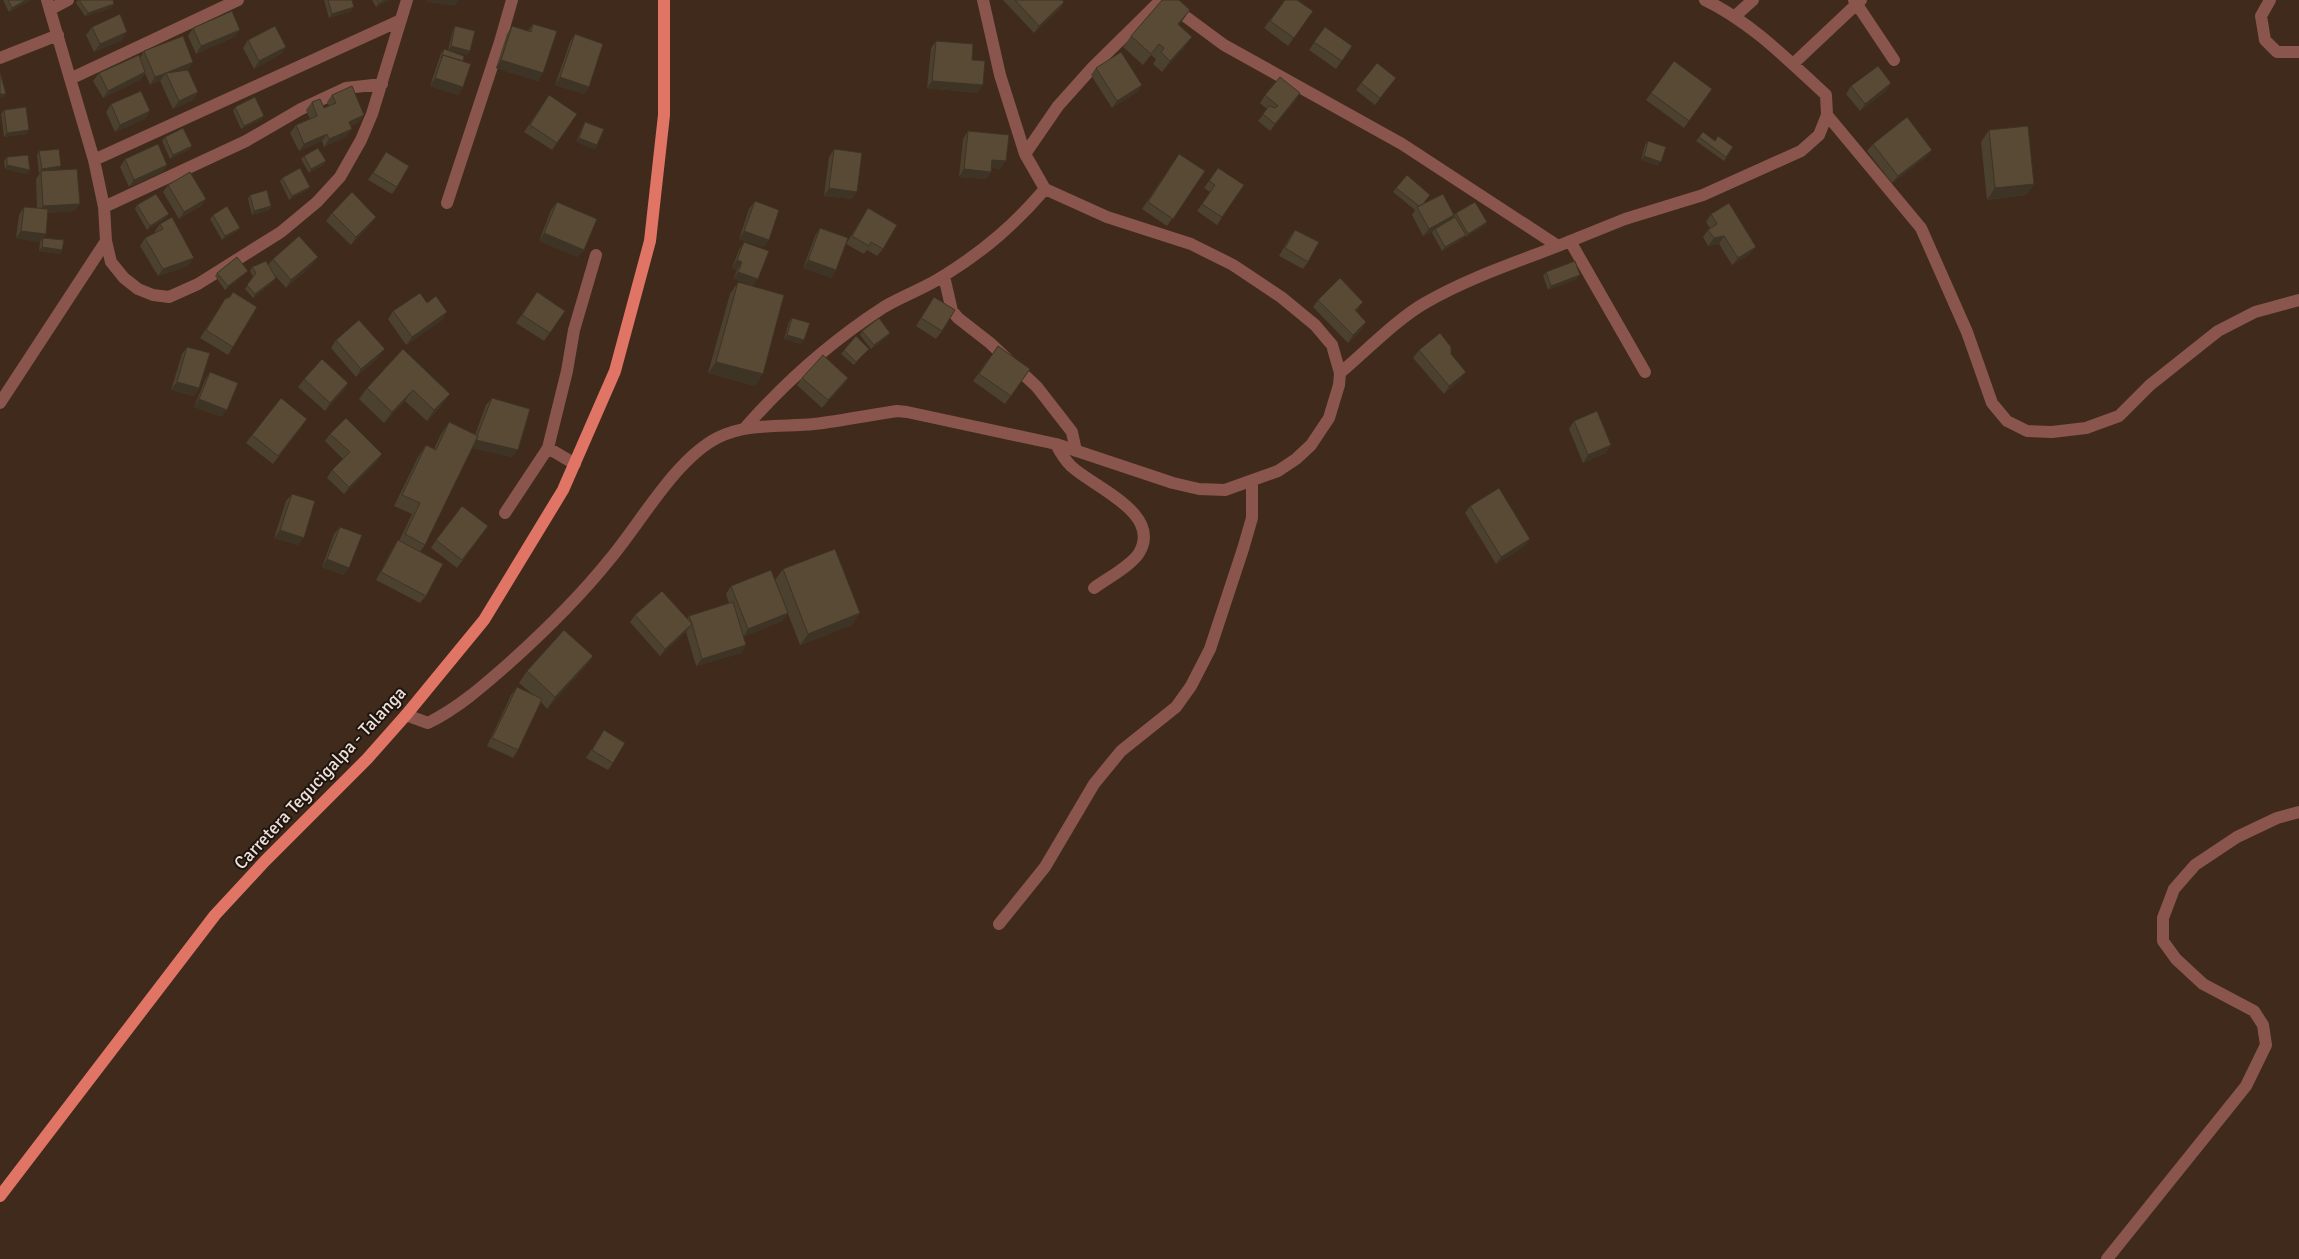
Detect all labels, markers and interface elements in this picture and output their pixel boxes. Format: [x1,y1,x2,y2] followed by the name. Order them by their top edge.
[229,682,411,874] street label: Carretera Tegucigalpa - Talanga

